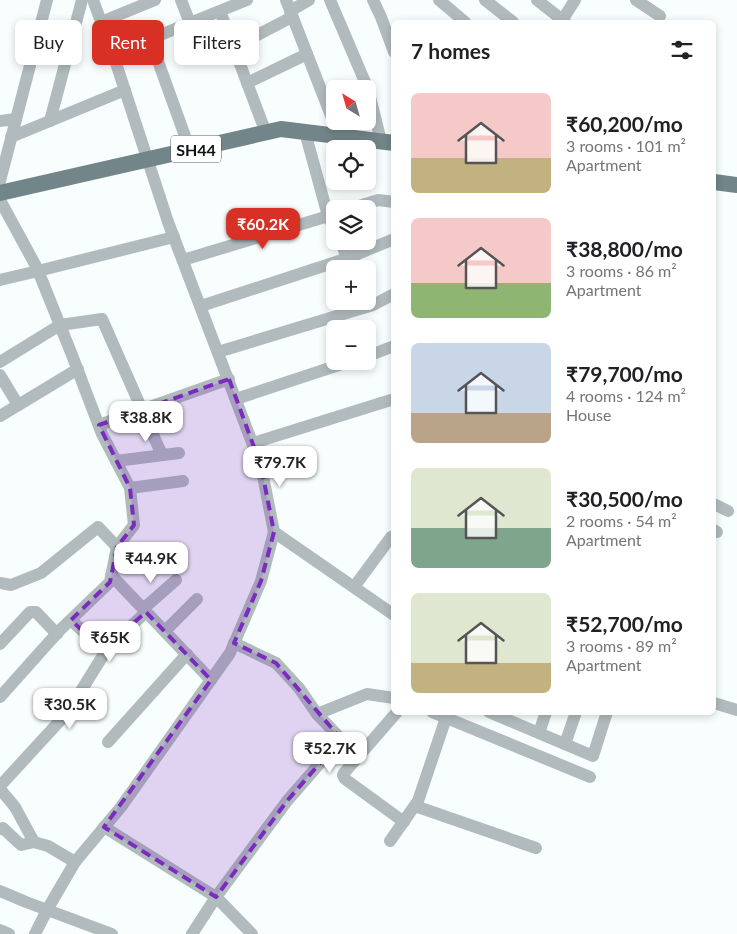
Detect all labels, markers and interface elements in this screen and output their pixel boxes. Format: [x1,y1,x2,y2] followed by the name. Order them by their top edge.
[15,20,82,65] chip: Buy
[92,20,164,65] chip: Rent
[174,20,259,65] chip: Filters
[668,36,696,64] icon: filters
[411,38,490,63] text: 7 homes
[326,80,376,130] north arrow
[326,80,376,370] map controls
[566,111,683,136] text: ₹60,200/mo
[451,113,511,173] icon: home
[171,136,221,162] road number: SH44
[566,136,686,155] text: 3 rooms · 101 m²
[326,140,376,190] button: locate
[566,155,641,174] text: Apartment
[326,200,376,250] button: layers
[222,208,304,250] pin: ₹60.2K
[237,214,289,233] text: ₹60.2K
[566,236,683,261] text: ₹38,800/mo
[451,238,511,298] icon: home
[326,260,376,310] button: +
[566,261,677,280] text: 3 rooms · 86 m²
[566,280,641,299] text: Apartment
[326,320,376,370] button: −
[566,361,683,386] text: ₹79,700/mo
[451,363,511,423] icon: home
[566,386,686,405] text: 4 rooms · 124 m²
[105,400,187,443] pin: ₹38.8K
[566,405,611,424] text: House
[120,407,172,426] text: ₹38.8K
[239,446,321,488] pin: ₹79.7K
[254,452,306,471] text: ₹79.7K
[566,486,683,511] text: ₹30,500/mo
[451,488,511,548] icon: home
[566,511,677,530] text: 2 rooms · 54 m²
[566,530,641,549] text: Apartment
[110,542,192,584] pin: ₹44.9K
[125,548,177,567] text: ₹44.9K
[566,611,683,636] text: ₹52,700/mo
[451,613,511,673] icon: home
[80,620,140,663] pin: ₹65K
[91,627,129,646] text: ₹65K
[566,636,677,655] text: 3 rooms · 89 m²
[566,655,641,674] text: Apartment
[29,688,111,730] pin: ₹30.5K
[44,694,96,713] text: ₹30.5K
[289,732,371,774] pin: ₹52.7K
[304,738,356,757] text: ₹52.7K

